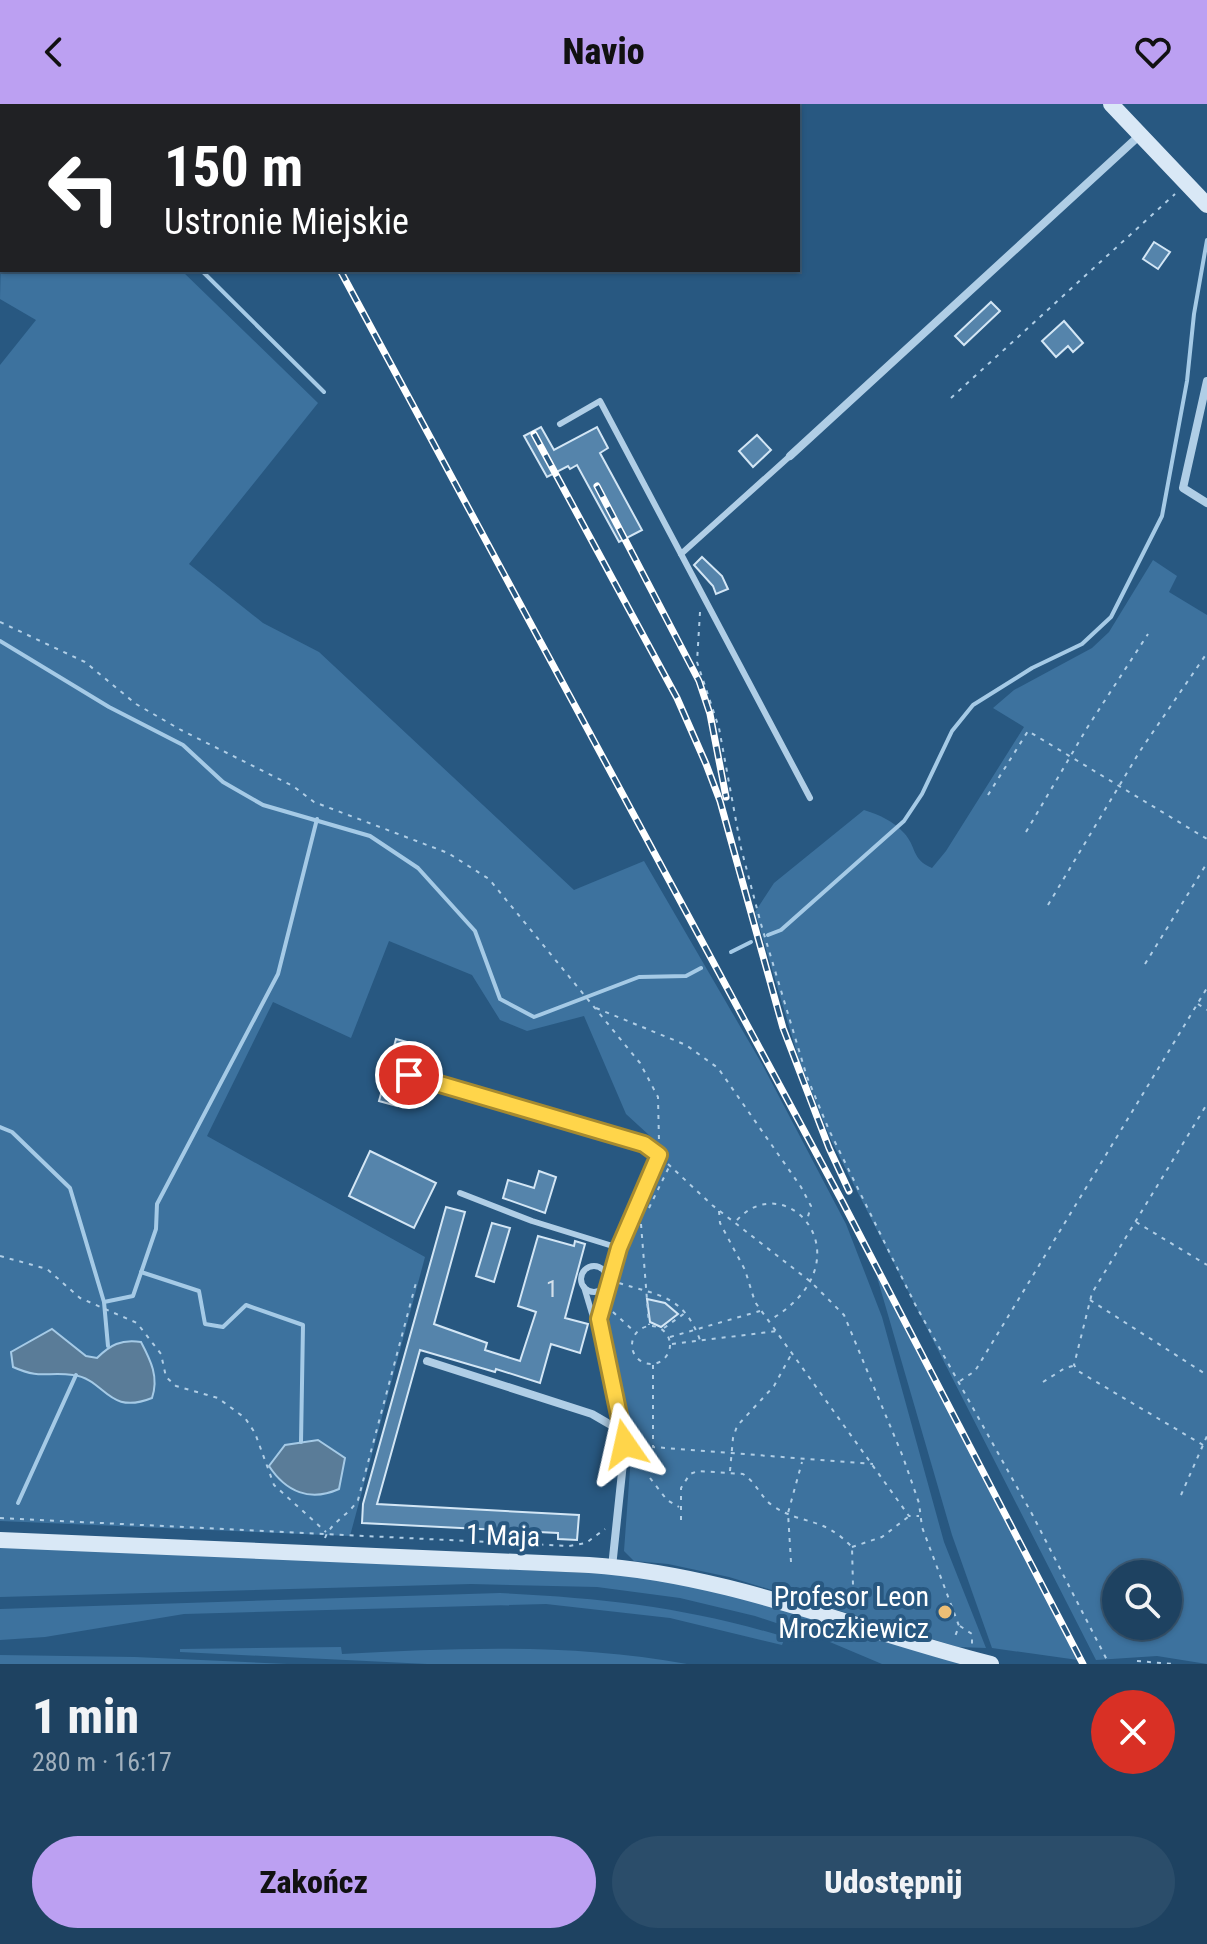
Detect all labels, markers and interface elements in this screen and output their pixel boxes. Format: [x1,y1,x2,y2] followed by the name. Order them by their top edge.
[32,30,76,74] icon: back
[1131,30,1175,74] icon: heart
[562,31,645,73] text: Navio
[164,134,303,200] text: 150 m
[32,136,136,240] icon: left
[164,201,409,243] text: Ustronie Miejskie
[375,1041,443,1109] pin
[387,1053,431,1097] icon: arrive
[546,1275,558,1303] house number: 1
[583,1402,667,1486] position arrow
[465,1518,541,1553] street label: 1 Maja
[1102,1560,1182,1640] map controls
[1102,1560,1182,1640] button: search
[774,1580,929,1645] place label: Profesor Leon Mroczkiewicz
[936,1603,954,1621] marker: Profesor Leon Mroczkiewicz
[32,1688,139,1745] text: 1 min
[1091,1690,1175,1774] button: close
[32,1747,172,1777] text: 280 m · 16:17
[32,1836,596,1928] button: Zakończ
[612,1836,1175,1928] button: Udostępnij

